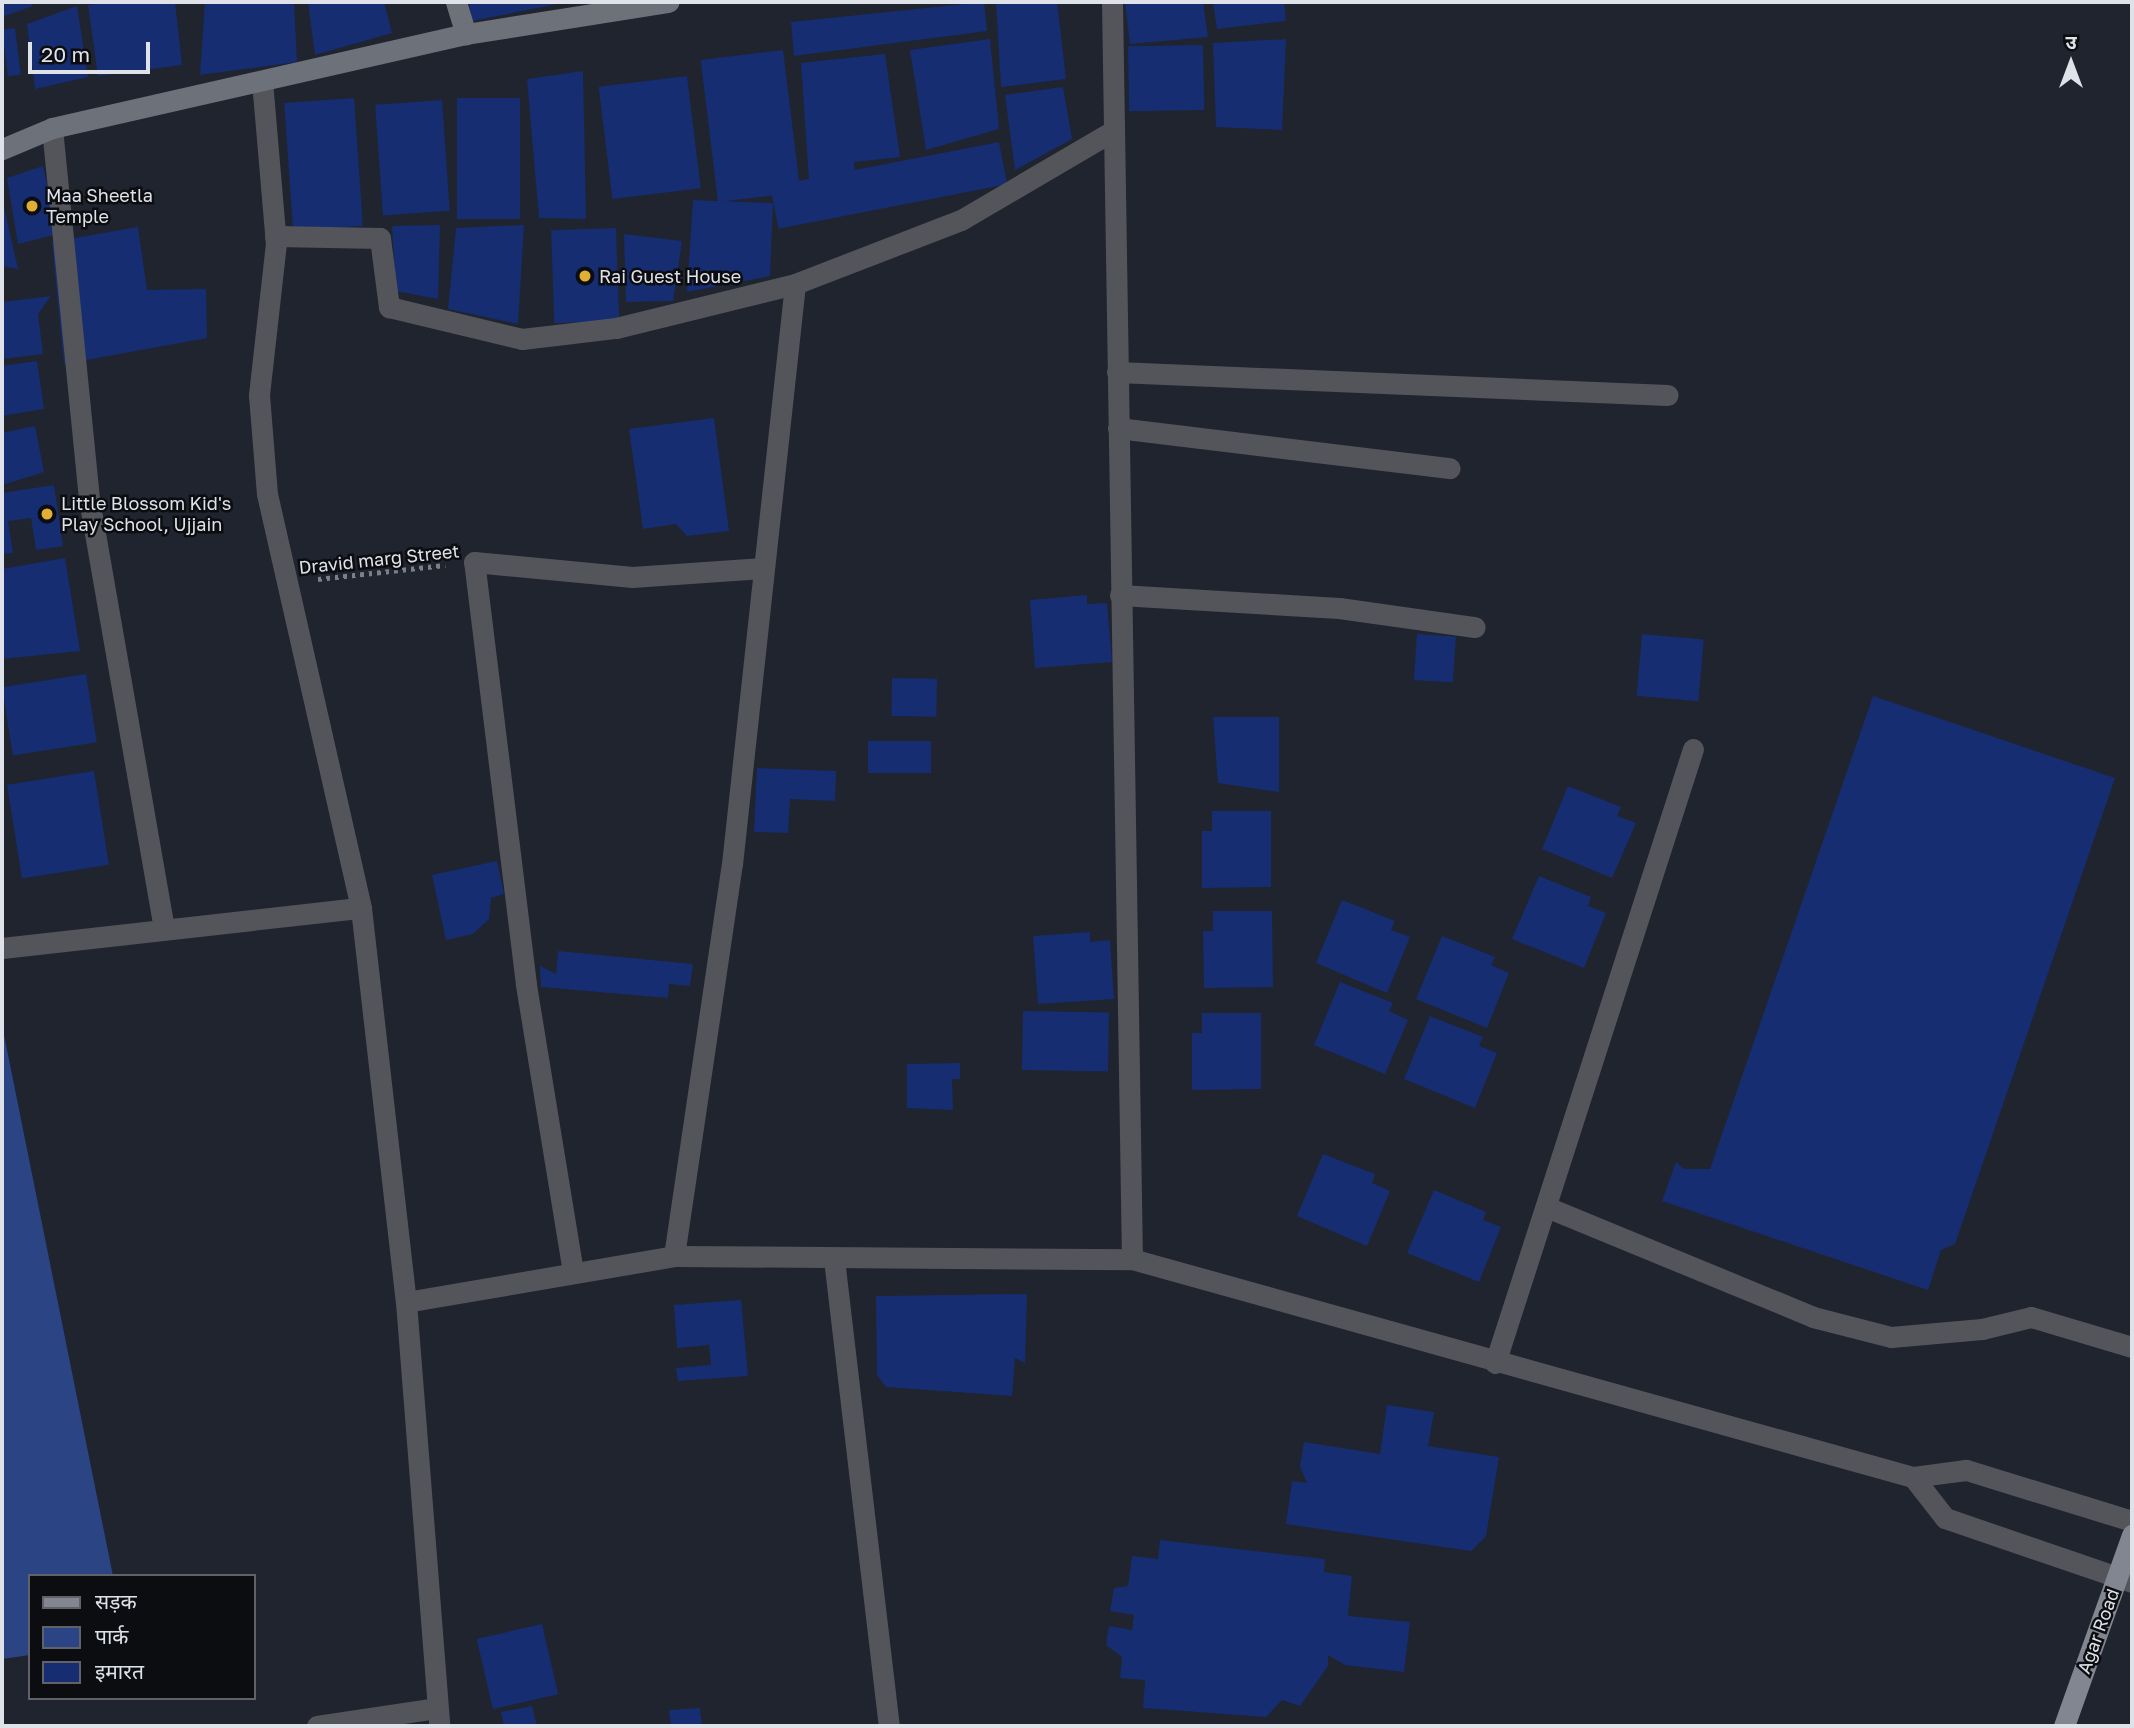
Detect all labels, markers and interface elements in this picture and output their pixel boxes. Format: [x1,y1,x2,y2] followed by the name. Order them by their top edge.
[32,28,154,72] scale bar
[2036,28,2106,98] north arrow
[2065,30,2077,53] text: उ
[41,41,90,67] text: 20 m
[46,185,153,228] place label: Maa Sheetla Temple
[24,198,40,214] marker: Maa Sheetla Temple
[599,265,741,287] place label: Rai Guest House
[577,268,593,284] marker: Rai Guest House
[61,493,231,536] place label: Little Blossom Kid's Play School, Ujjain
[39,506,55,522] marker: Little Blossom Kid's Play School, Ujjain
[298,540,460,578] street label: Dravid marg Street
[28,1574,256,1700] legend
[2073,1586,2123,1676] street label: Agar Road
[95,1588,137,1614] text: सड़क
[95,1623,129,1649] text: पार्क
[95,1658,144,1684] text: इमारत

